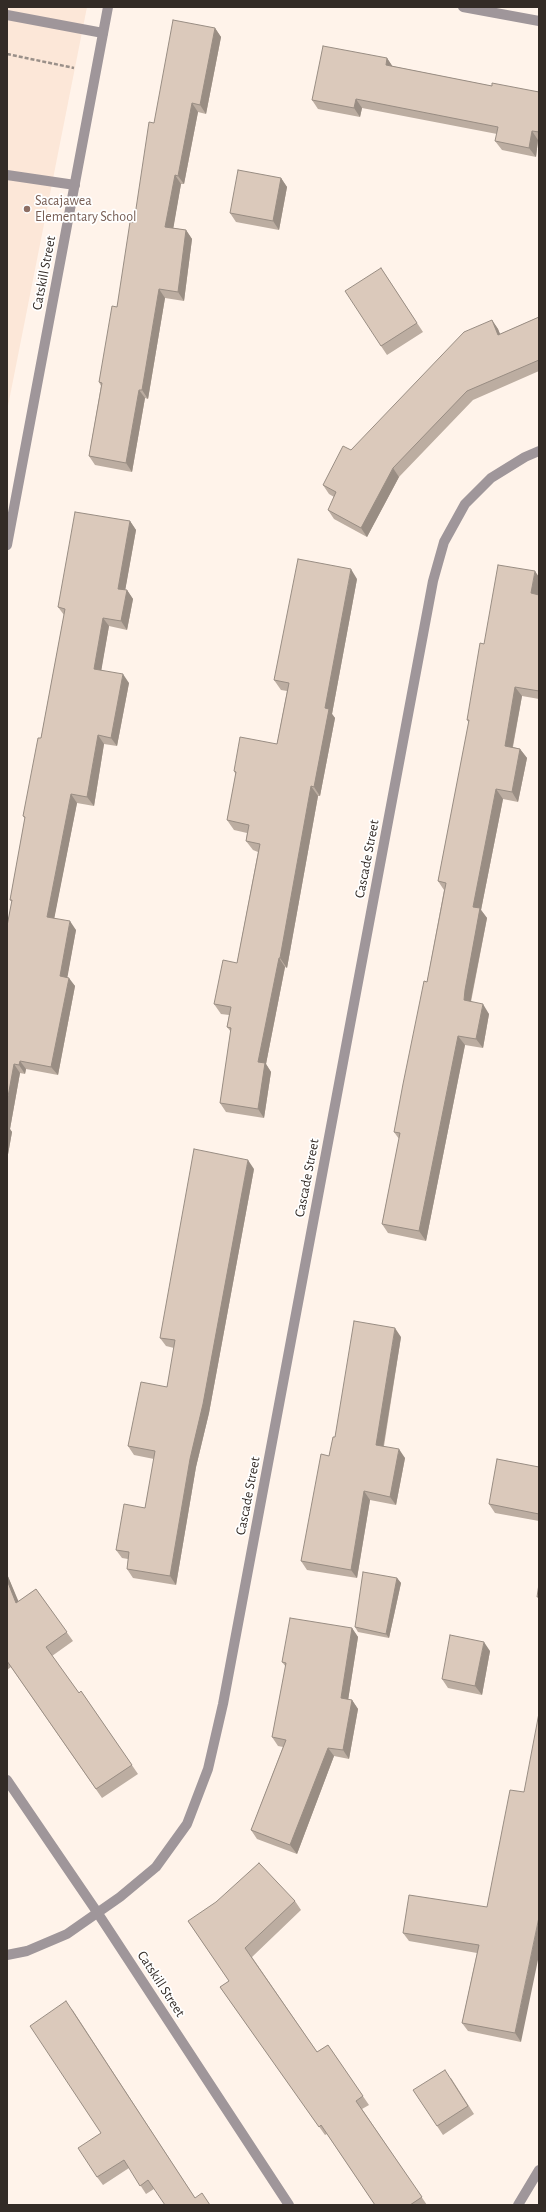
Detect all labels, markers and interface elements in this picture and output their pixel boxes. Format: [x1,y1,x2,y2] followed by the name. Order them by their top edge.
[35,193,136,226] place label: Sacajawea Elementary School
[22,204,32,214] marker: Sacajawea Elementary School
[29,234,59,312] street label: Catskill Street
[351,818,383,900] street label: Cascade Street
[291,1137,323,1219] street label: Cascade Street
[232,1455,264,1537] street label: Cascade Street
[133,1948,189,2020] street label: Catskill Street

